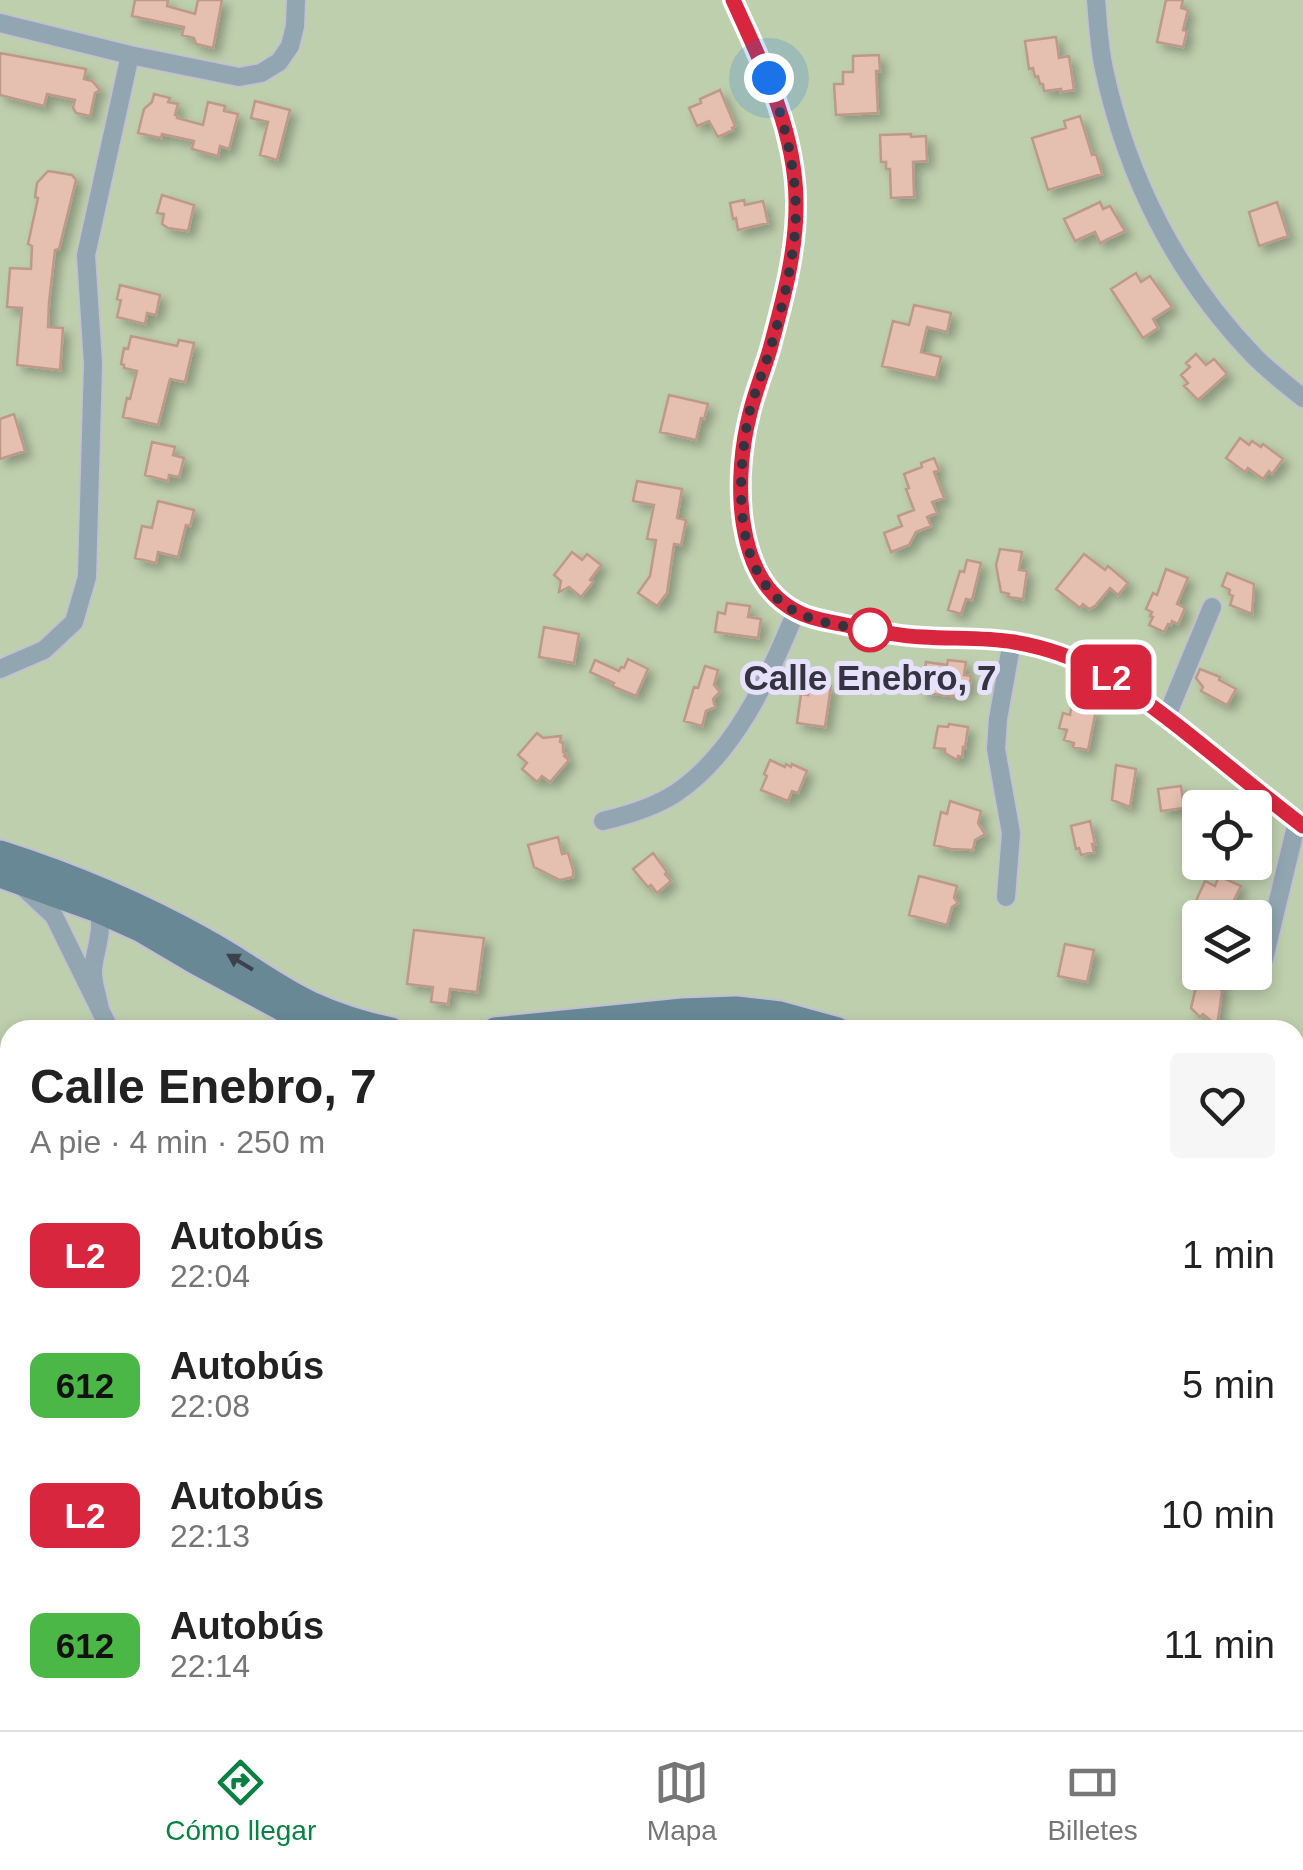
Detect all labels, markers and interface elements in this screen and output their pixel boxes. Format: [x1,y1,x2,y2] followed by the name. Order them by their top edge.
[744,53,794,103] your location
[849,609,891,651] marker: Calle Enebro, 7
[1066,644,1156,710] line badge: L2
[744,658,996,697] place label: Calle Enebro, 7
[1091,658,1131,697] text: L2
[1182,790,1272,990] map controls
[1182,790,1272,880] button: locate
[1182,900,1272,990] button: layers
[226,954,254,971] one-way arrow
[1170,1053,1275,1158] button: heart
[30,1060,377,1113] text: Calle Enebro, 7
[30,1124,325,1160] text: A pie · 4 min · 250 m
[170,1215,324,1257] text: Autobús
[1182,1234,1275,1276] text: 1 min
[65,1236,105,1275] text: L2
[170,1258,250,1294] text: 22:04
[170,1345,324,1387] text: Autobús
[1182,1364,1275,1406] text: 5 min
[56,1366,114,1405] text: 612
[170,1388,250,1424] text: 22:08
[170,1475,324,1517] text: Autobús
[1161,1494,1275,1536] text: 10 min
[65,1496,105,1535] text: L2
[170,1518,250,1554] text: 22:13
[170,1605,324,1647] text: Autobús
[1164,1624,1275,1666] text: 11 min
[56,1626,114,1665] text: 612
[170,1648,250,1684] text: 22:14
[165,1755,316,1847] tab: Cómo llegar
[647,1755,717,1847] tab: Mapa
[1047,1755,1138,1847] tab: Billetes

